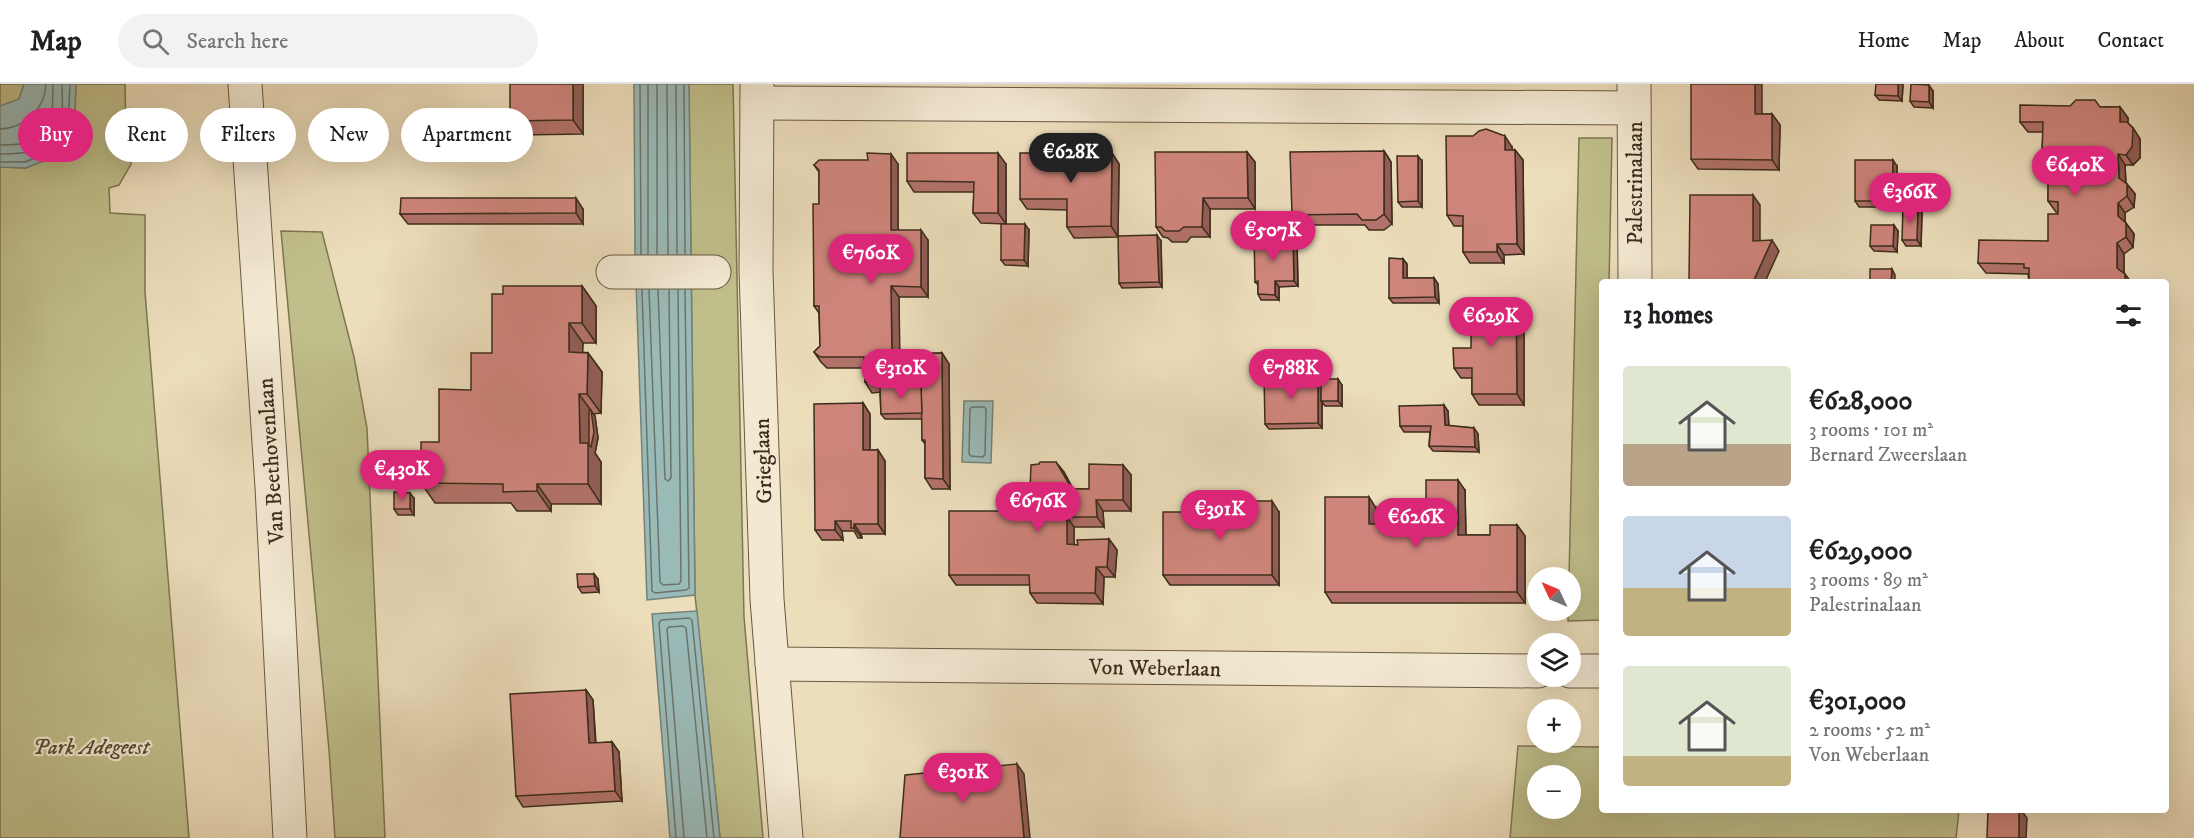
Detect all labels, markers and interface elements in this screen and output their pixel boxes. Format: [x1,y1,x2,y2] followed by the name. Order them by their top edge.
[118,14,538,68] search box
[30,24,82,59] text: Map
[139,25,172,58] icon: search
[187,28,288,55] text: Search here
[1858,28,1910,54] text: Home
[1943,28,1981,54] text: Map
[2014,28,2065,54] text: About
[2098,28,2164,54] text: Contact
[18,108,93,162] chip: Buy
[105,108,188,162] chip: Rent
[200,108,296,162] chip: Filters
[308,108,389,162] chip: New
[401,108,533,162] chip: Apartment
[1622,121,1649,245] street label: Palestrinalaan
[1029,133,1113,184] pin: €628K
[1043,140,1099,165] text: €628K
[2033,146,2117,197] pin: €640K
[2046,153,2104,178] text: €640K
[1868,173,1952,224] pin: €366K
[1883,180,1937,205] text: €366K
[1231,211,1315,262] pin: €507K
[1244,218,1302,243] text: €507K
[829,234,913,285] pin: €760K
[842,241,900,266] text: €760K
[1449,297,1533,348] pin: €629K
[1623,299,1713,332] text: 13 homes
[2112,299,2145,332] icon: filters
[1463,304,1519,329] text: €629K
[859,349,943,400] pin: €310K
[1249,349,1333,400] pin: €788K
[875,356,927,381] text: €310K
[1263,356,1319,381] text: €788K
[252,376,291,546] street label: Van Beethovenlaan
[1809,385,1913,418] text: €628,000
[1671,390,1743,462] icon: home
[748,417,778,504] street label: Grieglaan
[1809,418,1933,443] text: 3 rooms · 101 m²
[1809,443,1967,468] text: Bernard Zweerslaan
[360,450,444,501] pin: €430K
[374,457,430,482] text: €430K
[996,482,1080,533] pin: €676K
[1009,489,1067,514] text: €676K
[1178,490,1262,541] pin: €391K
[1195,497,1245,522] text: €391K
[1374,498,1458,549] pin: €626K
[1388,505,1444,530] text: €626K
[1809,535,1913,568] text: €629,000
[1671,540,1743,612] icon: home
[1527,567,1581,621] north arrow
[1527,567,1581,819] map controls
[1809,568,1928,593] text: 3 rooms · 89 m²
[1809,593,1921,618] text: Palestrinalaan
[1527,633,1581,687] button: layers
[1088,654,1222,683] street label: Von Weberlaan
[1809,685,1906,718] text: €301,000
[1671,690,1743,762] icon: home
[1527,699,1581,753] button: +
[1809,718,1930,743] text: 2 rooms · 52 m²
[33,734,151,761] park label: Park Adegeest
[1809,743,1929,768] text: Von Weberlaan
[921,753,1005,804] pin: €301K
[937,760,989,785] text: €301K
[1527,765,1581,819] button: −

